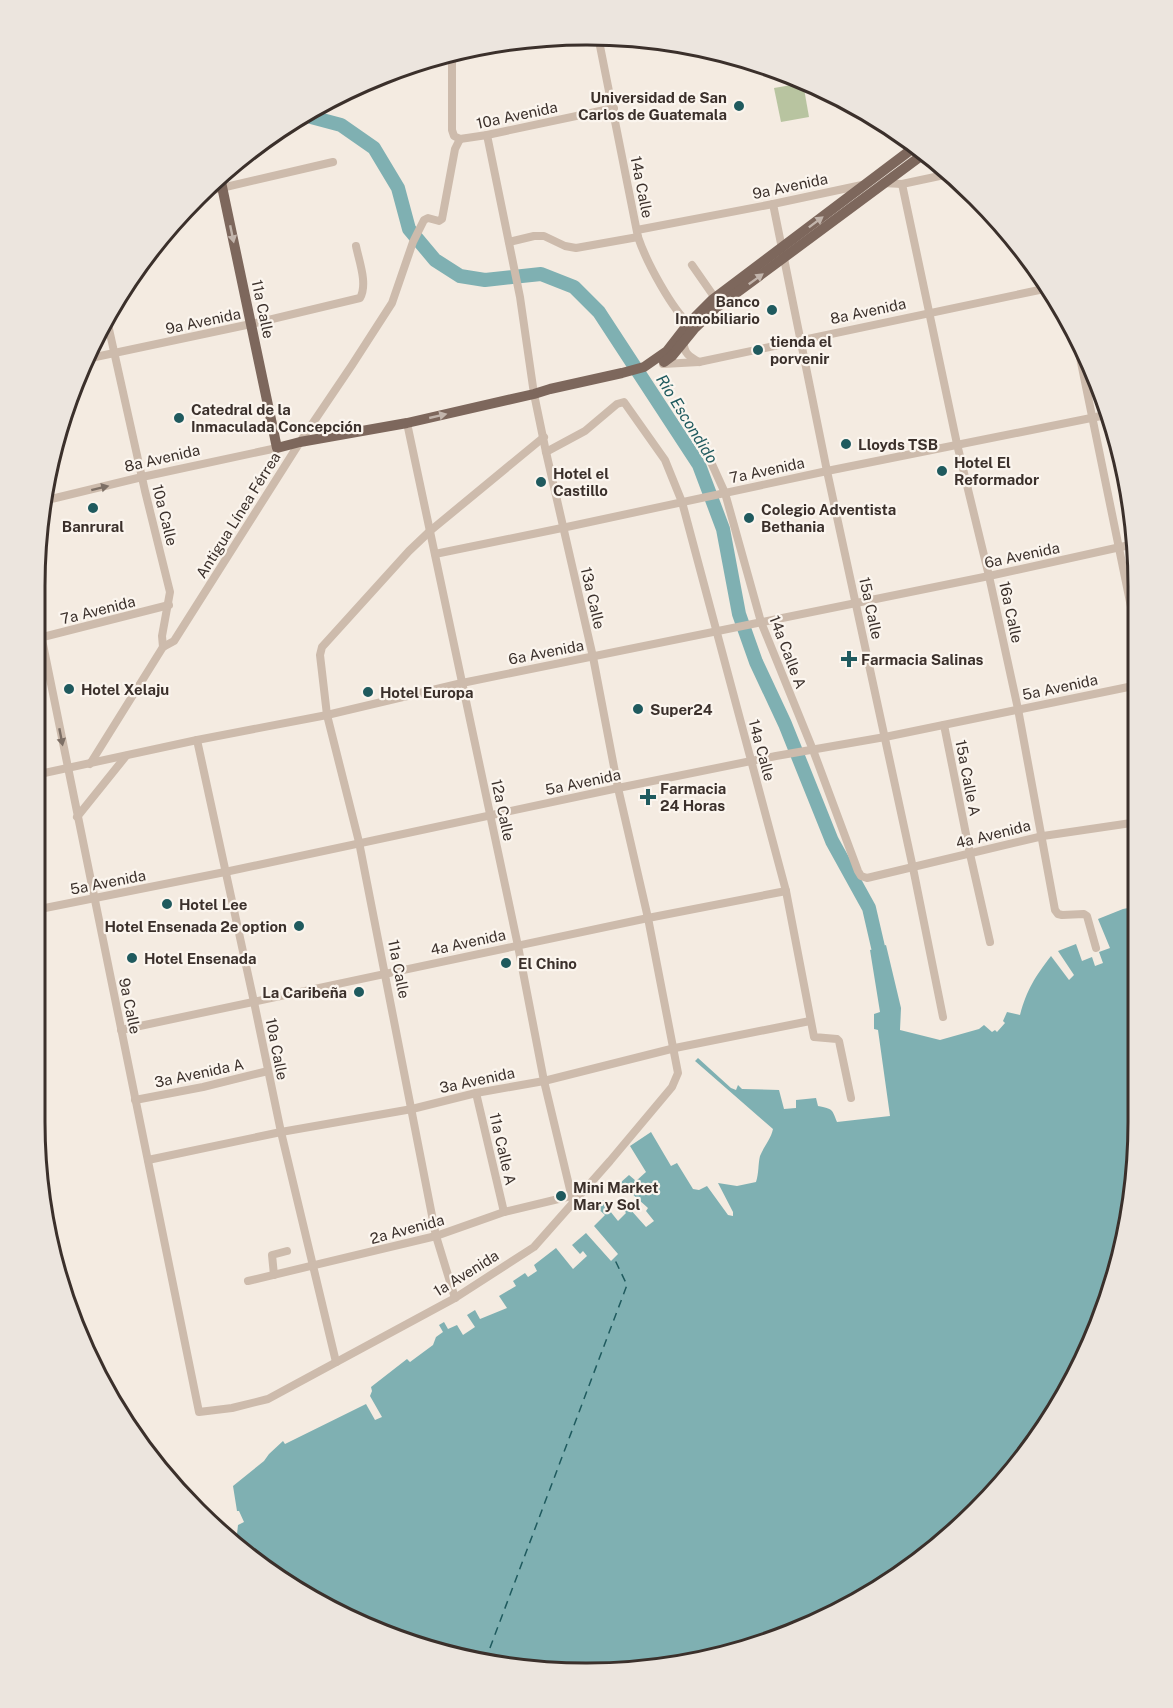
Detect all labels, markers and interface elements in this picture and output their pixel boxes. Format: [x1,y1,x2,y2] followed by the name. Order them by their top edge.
[578,89,727,123] place label: Universidad de San Carlos de Guatemala
[475,98,559,132] street label: 10a Avenida
[732,99,746,113] marker: Universidad de San Carlos de Guatemala
[628,154,656,220] street label: 14a Calle
[751,170,829,202] street label: 9a Avenida
[808,217,823,229] one-way arrow
[228,225,237,244] one-way arrow
[748,273,764,285] one-way arrow
[248,278,278,340] street label: 11a Calle
[675,293,760,327] place label: Banco Inmobiliario
[829,295,907,327] street label: 8a Avenida
[765,303,779,317] marker: Banco Inmobiliario
[164,305,242,337] street label: 9a Avenida
[770,333,832,367] place label: tienda el porvenir
[751,343,765,357] marker: tienda el porvenir
[652,371,722,467] water label: Río Escondido
[191,401,362,435] place label: Catedral de la Inmaculada Concepción
[172,411,186,425] marker: Catedral de la Inmaculada Concepción
[428,411,447,420] one-way arrow
[858,436,938,453] place label: Lloyds TSB
[839,437,853,451] marker: Lloyds TSB
[123,441,201,475] street label: 8a Avenida
[192,449,284,581] street label: Antigua Línea Férrea
[728,454,806,486] street label: 7a Avenida
[954,454,1039,488] place label: Hotel El Reformador
[935,464,949,478] marker: Hotel El Reformador
[553,465,609,499] place label: Hotel el Castillo
[534,475,548,489] marker: Hotel el Castillo
[91,482,109,492] one-way arrow
[149,483,181,547] street label: 10a Calle
[86,501,100,515] marker: Banrural
[761,501,896,535] place label: Colegio Adventista Bethania
[742,511,756,525] marker: Colegio Adventista Bethania
[62,518,124,535] place label: Banrural
[983,539,1061,571] street label: 6a Avenida
[578,565,608,631] street label: 13a Calle
[856,575,886,641] street label: 15a Calle
[996,579,1026,645] street label: 16a Calle
[59,593,137,627] street label: 7a Avenida
[766,613,810,691] street label: 14a Calle A
[507,636,585,668] street label: 6a Avenida
[861,651,984,668] place label: Farmacia Salinas
[842,652,856,666] marker: Farmacia Salinas
[1021,671,1099,703] street label: 5a Avenida
[81,681,169,698] place label: Hotel Xelaju
[62,682,76,696] marker: Hotel Xelaju
[380,684,473,701] place label: Hotel Europa
[361,685,375,699] marker: Hotel Europa
[650,701,713,718] place label: Super24
[631,702,645,716] marker: Super24
[746,717,778,783] street label: 14a Calle
[57,728,66,747] one-way arrow
[952,738,984,818] street label: 15a Calle A
[544,766,622,798] street label: 5a Avenida
[488,778,518,842] street label: 12a Calle
[660,780,726,814] place label: Farmacia 24 Horas
[641,790,655,804] marker: Farmacia 24 Horas
[954,816,1032,852] street label: 4a Avenida
[69,866,147,898] street label: 5a Avenida
[179,896,248,913] place label: Hotel Lee
[160,897,174,911] marker: Hotel Lee
[104,918,287,935] place label: Hotel Ensenada 2e option
[292,919,306,933] marker: Hotel Ensenada 2e option
[429,926,507,958] street label: 4a Avenida
[385,938,413,1000] street label: 11a Calle
[144,950,256,967] place label: Hotel Ensenada
[125,951,139,965] marker: Hotel Ensenada
[518,955,577,972] place label: El Chino
[499,956,513,970] marker: El Chino
[116,976,144,1036] street label: 9a Calle
[262,984,347,1001] place label: La Caribeña
[352,985,366,999] marker: La Caribeña
[263,1017,291,1081] street label: 10a Calle
[153,1055,246,1091] street label: 3a Avenida A
[438,1064,516,1096] street label: 3a Avenida
[486,1111,520,1187] street label: 11a Calle A
[573,1179,658,1213] place label: Mini Market Mar y Sol
[554,1189,568,1203] marker: Mini Market Mar y Sol
[368,1211,446,1247] street label: 2a Avenida
[430,1246,502,1300] street label: 1a Avenida

